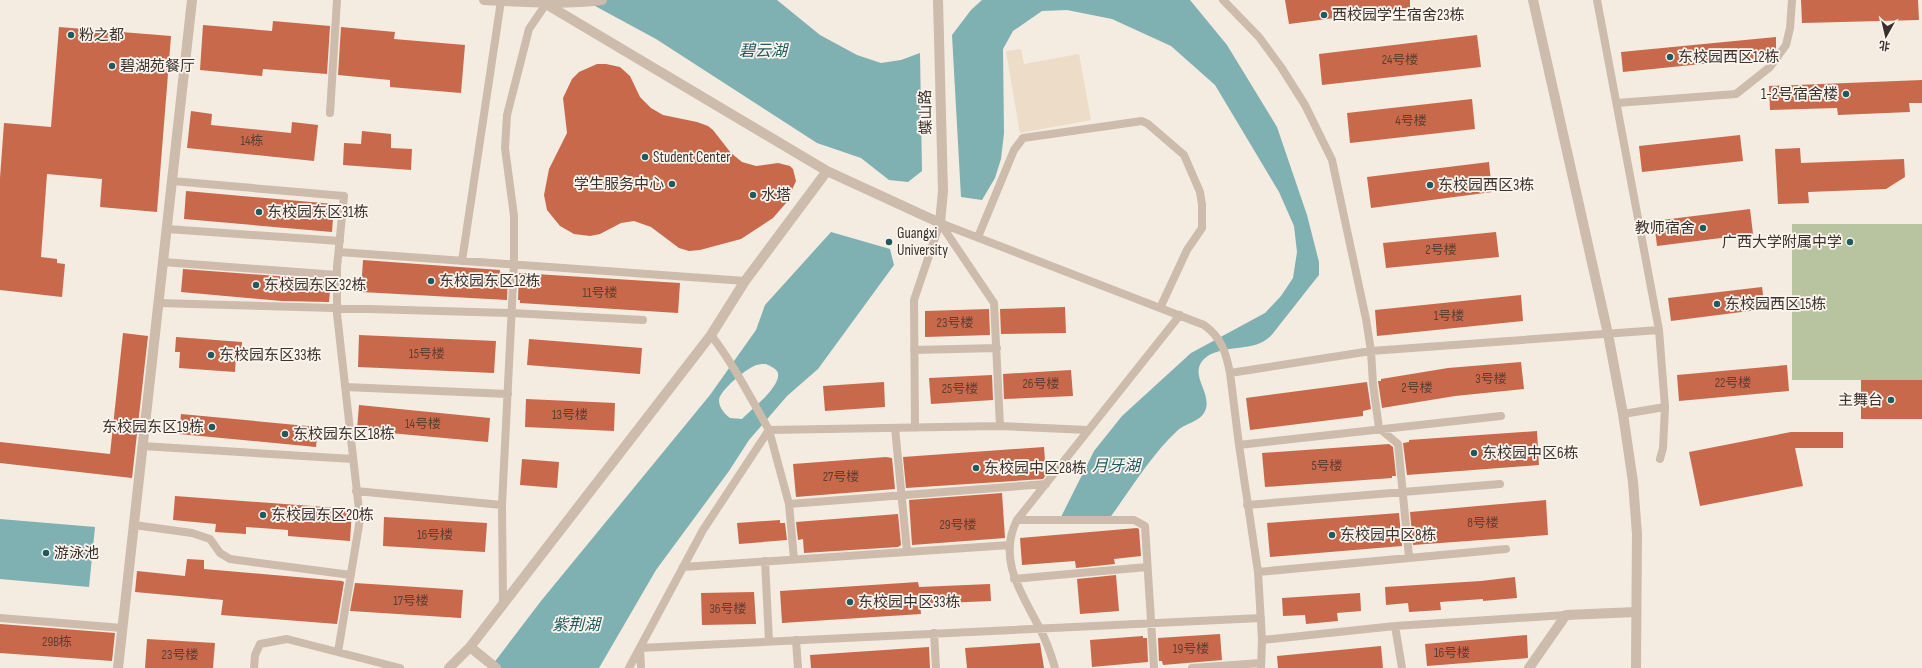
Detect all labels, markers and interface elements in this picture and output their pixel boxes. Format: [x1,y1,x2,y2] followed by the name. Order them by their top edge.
[1332,6,1465,25] place label: 西校园学生宿舍23栋
[1319,10,1329,20] marker: 西校园学生宿舍23栋
[1866,16,1906,56] north arrow
[79,26,124,45] place label: 粉之都
[66,30,76,40] marker: 粉之都
[1878,38,1891,53] text: 北
[739,42,790,61] water label: 碧云湖
[1678,48,1780,67] place label: 东校园西区12栋
[1382,52,1418,68] house number: 24号楼
[1665,52,1675,62] marker: 东校园西区12栋
[120,57,195,76] place label: 碧湖苑餐厅
[107,61,117,71] marker: 碧湖苑餐厅
[1761,85,1838,104] place label: 1-2号宿舍楼
[916,89,936,135] street label: 蝶山路
[1841,89,1851,99] marker: 1-2号宿舍楼
[1395,113,1427,129] house number: 4号楼
[241,133,263,149] house number: 14栋
[653,148,731,167] place label: Student Center
[640,152,650,162] marker: Student Center
[574,175,664,194] place label: 学生服务中心
[1438,176,1534,195] place label: 东校园西区3栋
[667,179,677,189] marker: 学生服务中心
[1425,180,1435,190] marker: 东校园西区3栋
[761,186,791,205] place label: 水塔
[748,190,758,200] marker: 水塔
[267,203,369,222] place label: 东校园东区31栋
[254,207,264,217] marker: 东校园东区31栋
[1635,219,1695,238] place label: 教师宿舍
[1698,223,1708,233] marker: 教师宿舍
[897,224,948,260] place label: Guangxi University
[1722,233,1842,252] place label: 广西大学附属中学
[884,237,894,247] marker: Guangxi University
[1845,237,1855,247] marker: 广西大学附属中学
[1425,242,1457,258] house number: 2号楼
[439,272,541,291] place label: 东校园东区12栋
[264,276,366,295] place label: 东校园东区32栋
[426,276,436,286] marker: 东校园东区12栋
[251,280,261,290] marker: 东校园东区32栋
[582,285,618,301] house number: 11号楼
[1725,295,1826,314] place label: 东校园西区15栋
[1712,299,1722,309] marker: 东校园西区15栋
[1434,308,1464,324] house number: 1号楼
[937,315,973,331] house number: 23号楼
[219,346,322,365] place label: 东校园东区33栋
[409,346,445,362] house number: 15号楼
[206,350,216,360] marker: 东校园东区33栋
[1475,371,1507,387] house number: 3号楼
[1715,375,1751,391] house number: 22号楼
[1022,376,1060,392] house number: 26号楼
[1401,380,1433,396] house number: 2号楼
[942,381,978,397] house number: 25号楼
[1838,391,1883,410] place label: 主舞台
[1886,395,1896,405] marker: 主舞台
[552,407,588,423] house number: 13号楼
[405,416,441,432] house number: 14号楼
[102,418,204,437] place label: 东校园东区19栋
[207,422,217,432] marker: 东校园东区19栋
[293,425,395,444] place label: 东校园东区18栋
[280,429,290,439] marker: 东校园东区18栋
[1482,444,1579,463] place label: 东校园中区6栋
[1469,448,1479,458] marker: 东校园中区6栋
[1092,457,1143,476] water label: 月牙湖
[1311,458,1343,474] house number: 5号楼
[984,459,1087,478] place label: 东校园中区28栋
[971,463,981,473] marker: 东校园中区28栋
[823,469,859,485] house number: 27号楼
[271,506,374,525] place label: 东校园东区20栋
[258,510,268,520] marker: 东校园东区20栋
[1467,515,1499,531] house number: 8号楼
[939,517,977,533] house number: 29号楼
[1340,526,1437,545] place label: 东校园中区8栋
[417,527,453,543] house number: 16号楼
[1327,530,1337,540] marker: 东校园中区8栋
[54,544,99,563] place label: 游泳池
[41,548,51,558] marker: 游泳池
[393,593,429,609] house number: 17号楼
[858,593,961,612] place label: 东校园中区33栋
[845,597,855,607] marker: 东校园中区33栋
[709,601,747,617] house number: 36号楼
[552,616,603,635] water label: 紫荆湖
[42,634,72,650] house number: 29B栋
[1173,641,1209,657] house number: 19号楼
[1434,645,1470,661] house number: 16号楼
[162,647,198,663] house number: 23号楼

